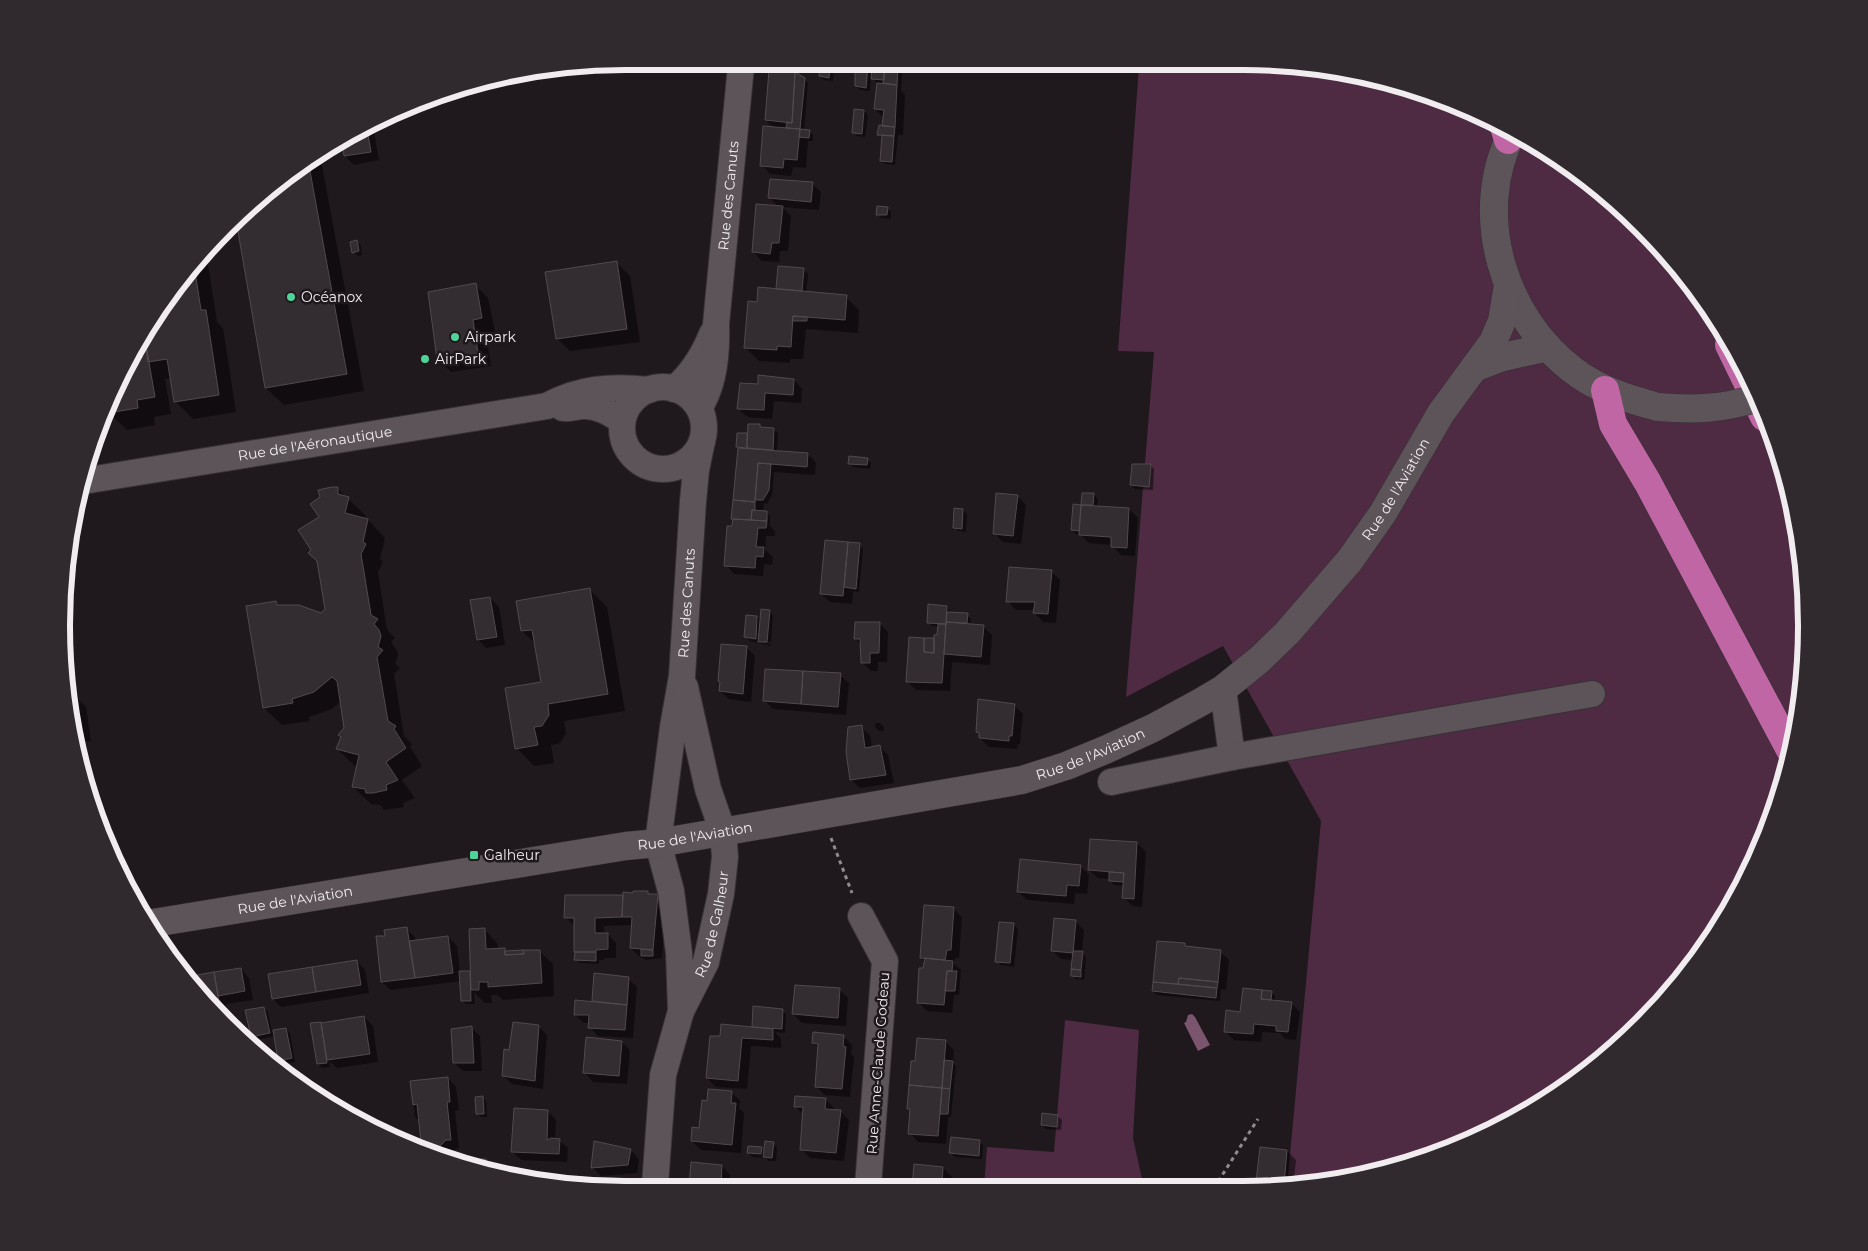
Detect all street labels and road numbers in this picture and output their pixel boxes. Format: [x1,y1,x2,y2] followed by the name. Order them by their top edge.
[714,140,743,251] street label: Rue des Canuts
[237,422,393,465] street label: Rue de l'Aéronautique
[1358,435,1433,544] street label: Rue de l'Aviation
[674,548,699,658] street label: Rue des Canuts
[1034,724,1148,784] street label: Rue de l'Aviation
[637,818,754,854] street label: Rue de l'Aviation
[691,870,732,981] street label: Rue de Galheur
[236,882,354,918] street label: Rue de l'Aviation
[863,971,893,1155] street label: Rue Anne-Claude Godeau

